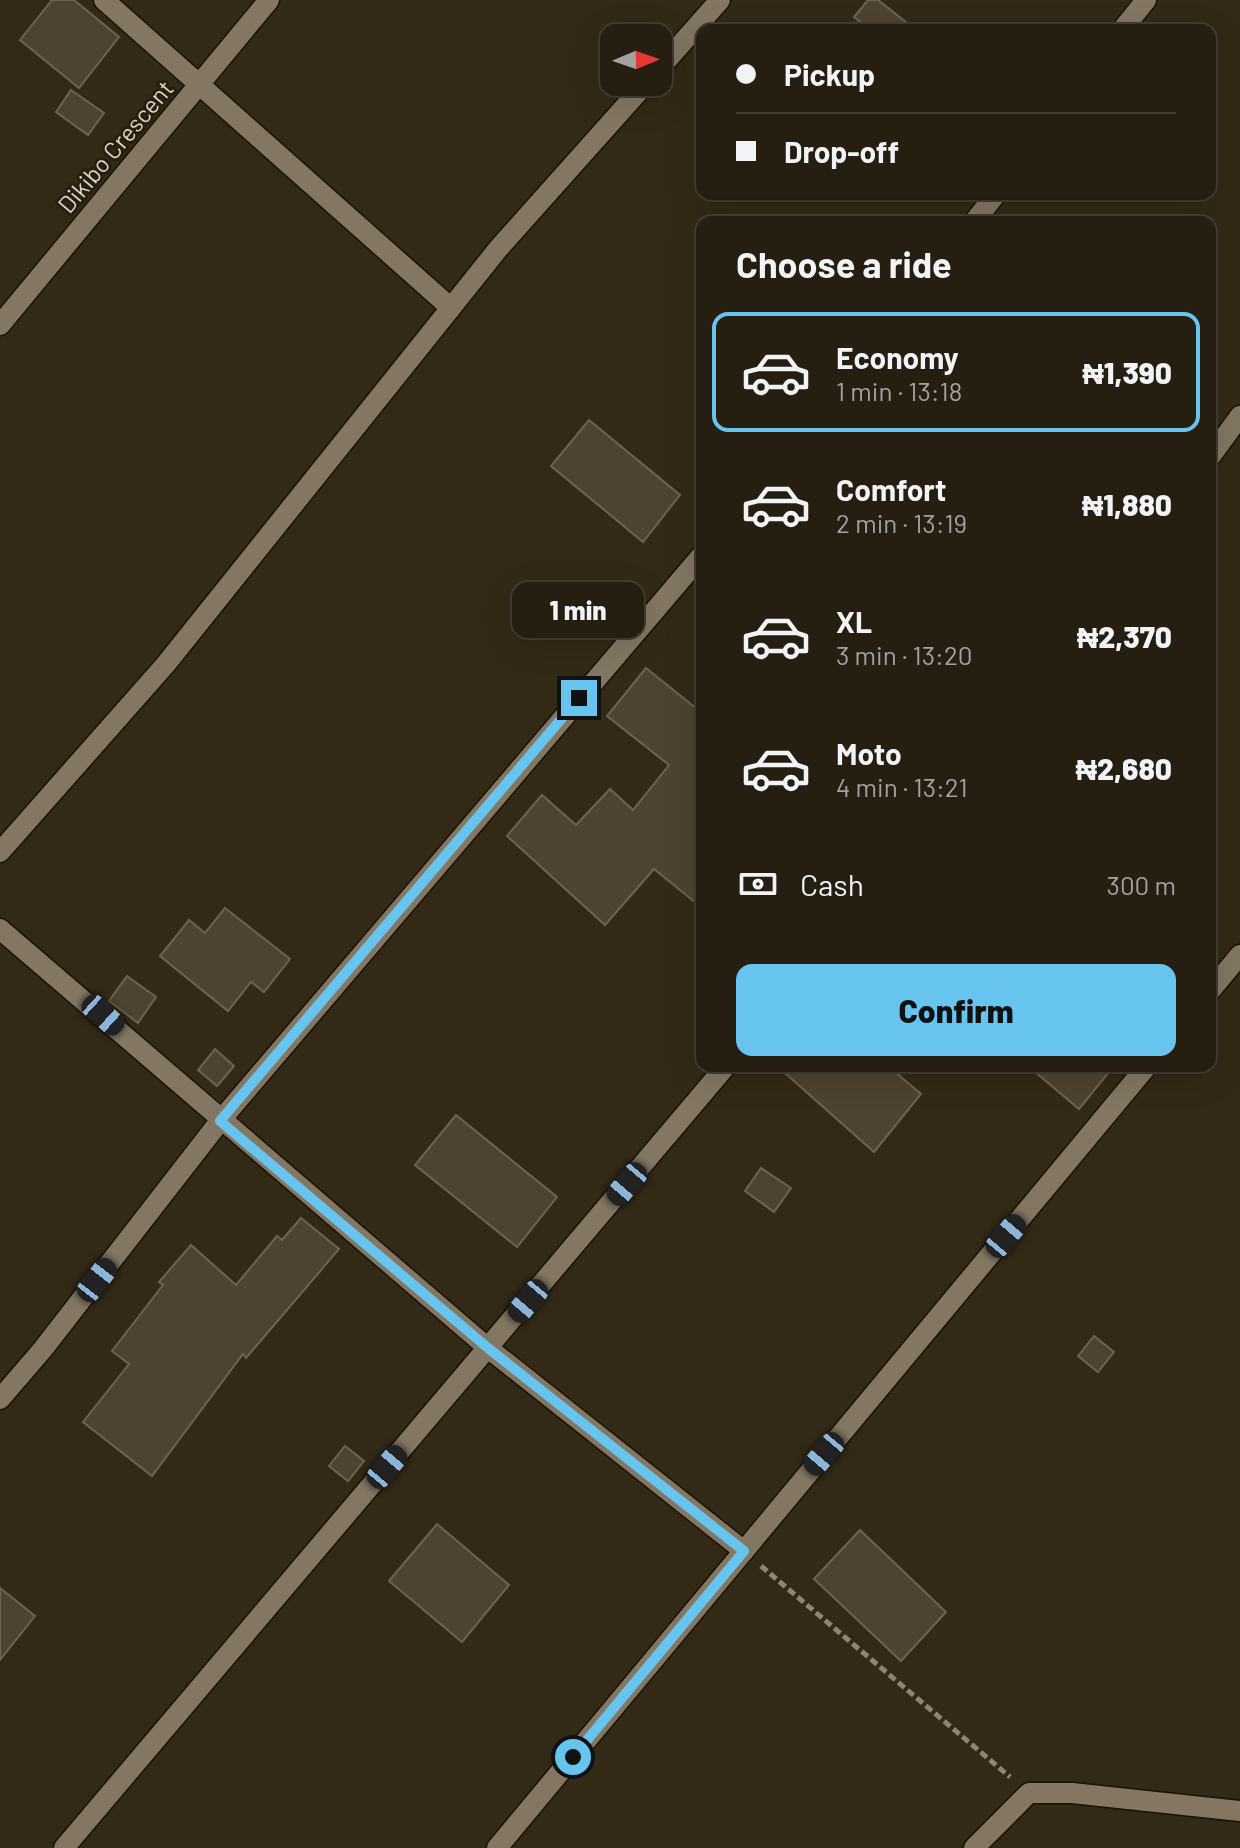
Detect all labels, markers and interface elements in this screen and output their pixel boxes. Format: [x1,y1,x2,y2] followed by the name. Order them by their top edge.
[600,24,672,96] north arrow
[600,24,672,96] map controls
[784,56,875,92] text: Pickup
[51,74,179,218] street label: Dikibo Crescent
[784,133,899,169] text: Drop-off
[736,242,952,285] text: Choose a ride
[740,336,812,408] icon: car
[836,339,959,375] text: Economy
[1082,354,1172,390] text: ₦1,390
[836,375,962,406] text: 1 min · 13:18
[740,468,812,540] icon: car
[836,471,946,507] text: Comfort
[1082,486,1172,522] text: ₦1,880
[836,507,967,538] text: 2 min · 13:19
[513,582,645,638] callout: 1 min
[549,594,607,625] text: 1 min
[740,600,812,672] icon: car
[836,603,872,639] text: XL
[1077,618,1172,654] text: ₦2,370
[836,639,973,670] text: 3 min · 13:20
[561,680,597,716] route end
[740,732,812,804] icon: car
[836,735,902,771] text: Moto
[1075,750,1172,786] text: ₦2,680
[836,771,968,802] text: 4 min · 13:21
[736,862,780,906] icon: cash
[800,866,864,902] text: Cash
[1107,869,1176,900] text: 300 m
[736,964,1176,1056] button: Confirm
[77,990,129,1040] car
[602,1158,652,1210] car
[981,1210,1031,1262] car
[73,1254,121,1306] car
[503,1275,553,1327] car
[799,1428,849,1480] car
[362,1441,412,1493] car
[555,1739,591,1775] route start

